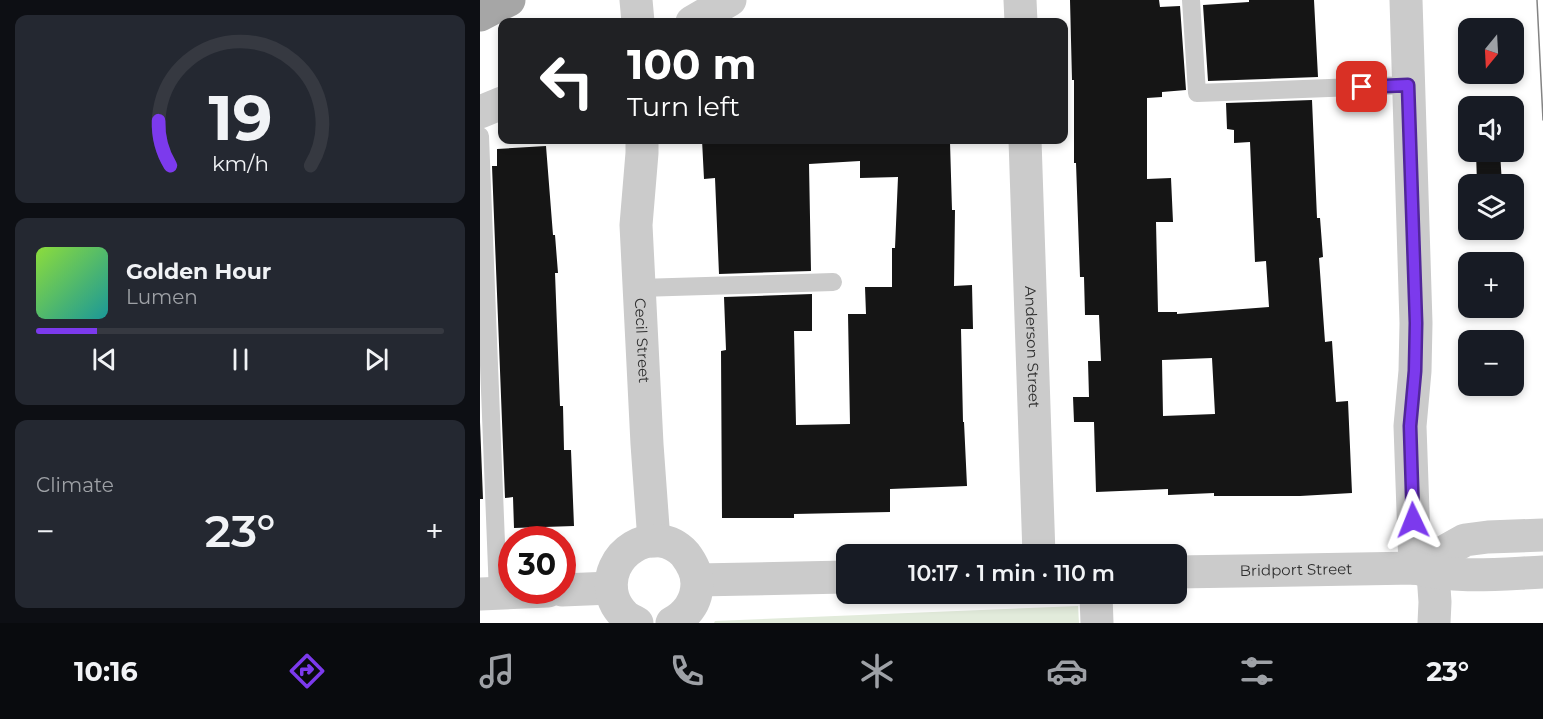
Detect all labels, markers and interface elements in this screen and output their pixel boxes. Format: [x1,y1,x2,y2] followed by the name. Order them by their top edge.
[1458,18,1524,84] north arrow
[1458,18,1524,396] map controls
[627,38,756,90] text: 100 m
[528,42,606,120] icon: left
[1336,61,1387,112] pin
[1345,70,1378,103] icon: arrive
[208,80,272,156] text: 19
[627,90,740,123] text: Turn left
[1458,96,1524,162] button: sound
[211,150,269,176] text: km/h
[1458,174,1524,240] button: layers
[1458,252,1524,318] button: +
[126,258,271,285] text: Golden Hour
[126,285,198,309] text: Lumen
[1021,285,1044,408] street label: Anderson Street
[631,298,654,384] street label: Cecil Street
[1458,330,1524,396] button: −
[88,343,121,376] icon: previous
[224,343,257,376] icon: pause
[360,343,393,376] icon: next
[36,473,114,497] text: Climate
[1381,488,1445,552] position arrow
[205,503,275,558] text: 23°
[36,511,55,551] text: −
[425,511,444,551] text: +
[498,526,576,604] speed limit sign: 30
[1239,559,1352,580] street label: Bridport Street
[908,560,1115,587] text: 10:17 · 1 min · 110 m
[286,650,328,692] icon: directions
[476,650,518,692] icon: music
[666,650,708,692] icon: phone
[856,650,898,692] icon: climate
[1046,650,1088,692] icon: car
[1236,650,1278,692] icon: filters
[74,655,138,688] text: 10:16
[1426,655,1469,688] text: 23°

